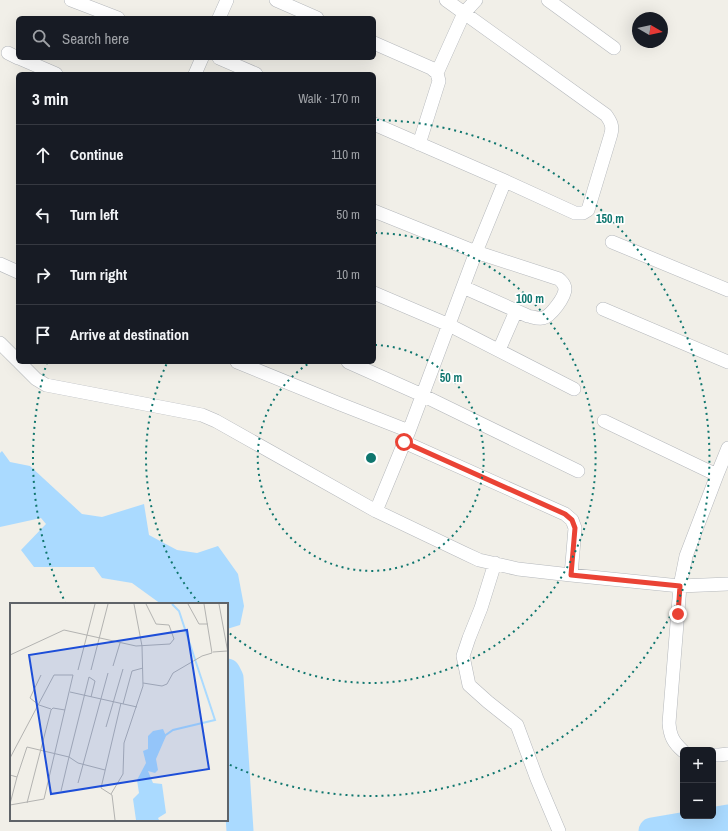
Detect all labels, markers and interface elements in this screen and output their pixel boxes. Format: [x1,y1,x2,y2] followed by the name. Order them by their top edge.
[632,12,668,48] north arrow
[16,16,376,60] search box
[30,27,52,49] icon: search
[62,28,129,49] text: Search here
[32,87,68,110] text: 3 min
[298,90,360,107] text: Walk · 170 m
[32,144,54,166] icon: ahead
[70,144,123,165] text: Continue
[331,146,360,163] text: 110 m
[32,204,54,226] icon: left
[70,204,118,225] text: Turn left
[336,206,360,223] text: 50 m
[596,211,624,227] text: 150 m
[32,264,54,286] icon: right
[70,264,127,285] text: Turn right
[336,266,360,283] text: 10 m
[516,291,544,307] text: 100 m
[32,324,54,346] icon: arrive
[70,324,189,345] text: Arrive at destination
[440,370,462,386] text: 50 m
[395,433,413,451] route start
[364,451,378,465] centre of rings
[10,603,228,821] inset map
[669,605,687,623] route end
[680,747,716,819] map controls
[680,747,716,783] button: +
[680,783,716,819] button: −

